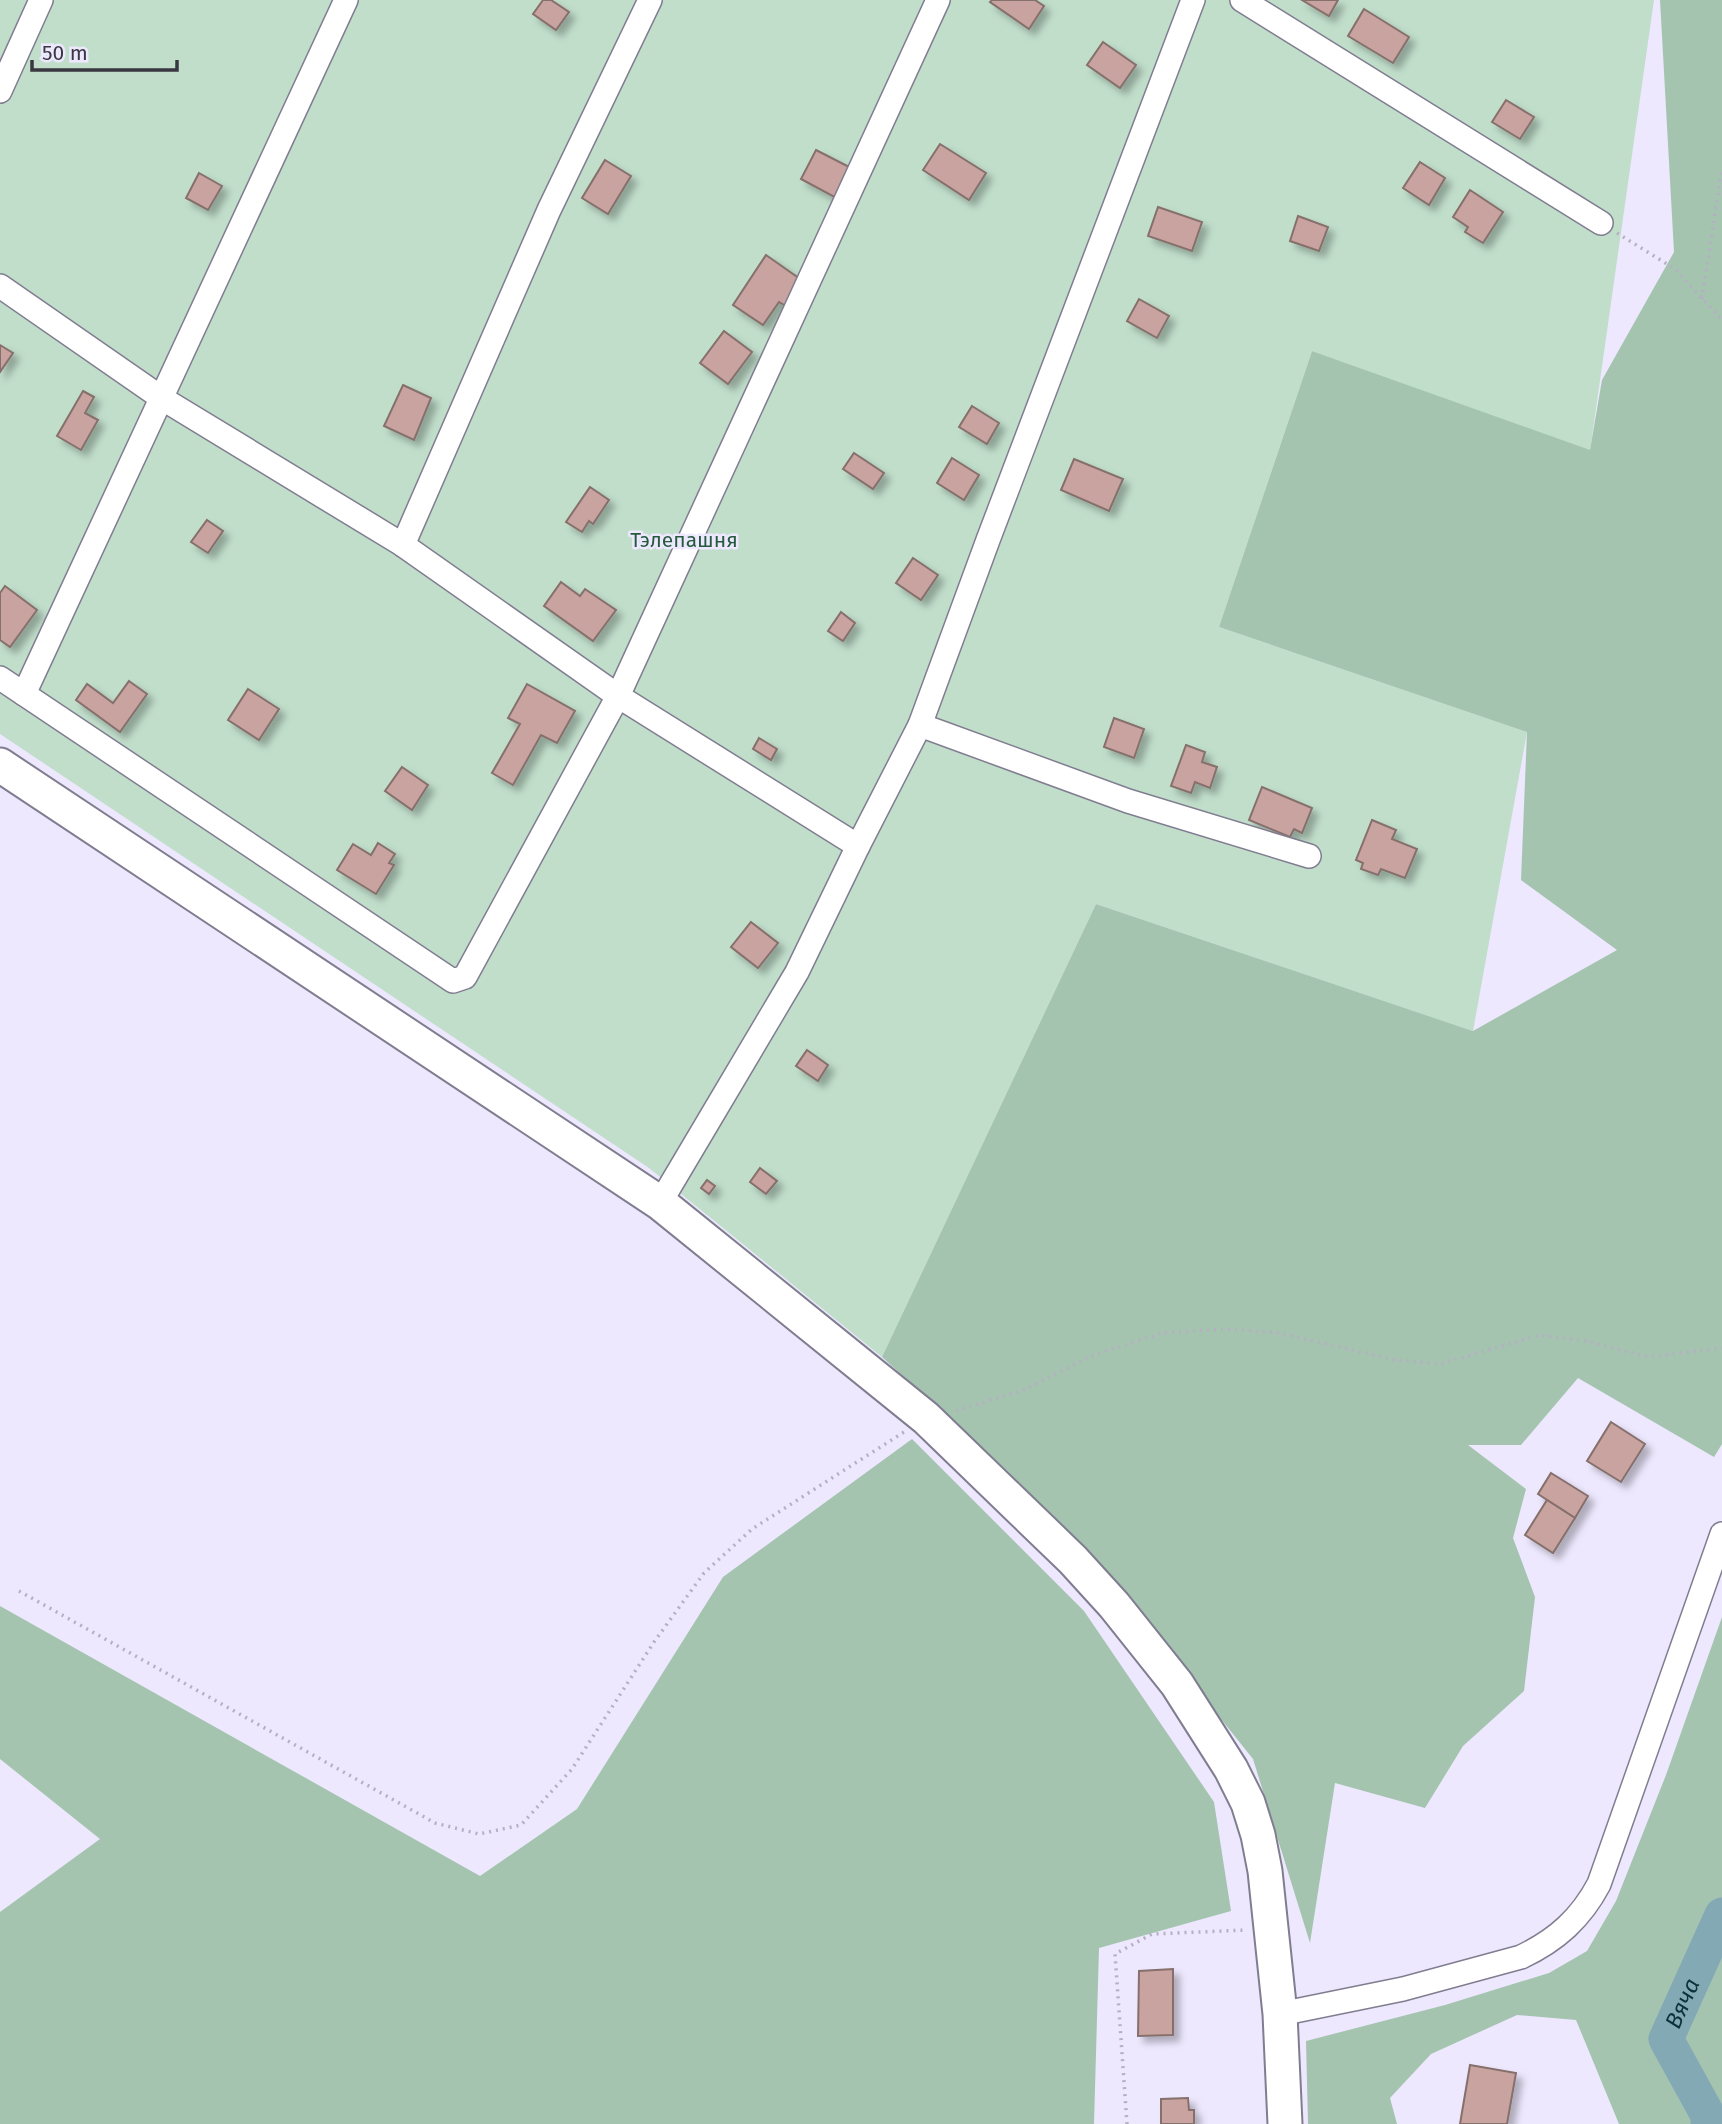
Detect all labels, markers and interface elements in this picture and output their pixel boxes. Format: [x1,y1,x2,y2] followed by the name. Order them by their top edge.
[32,28,177,72] scale bar
[42,40,88,66] text: 50 m
[630,527,738,553] park label: Тэлепашня
[1659,1974,1706,2033] water label: Вяча

